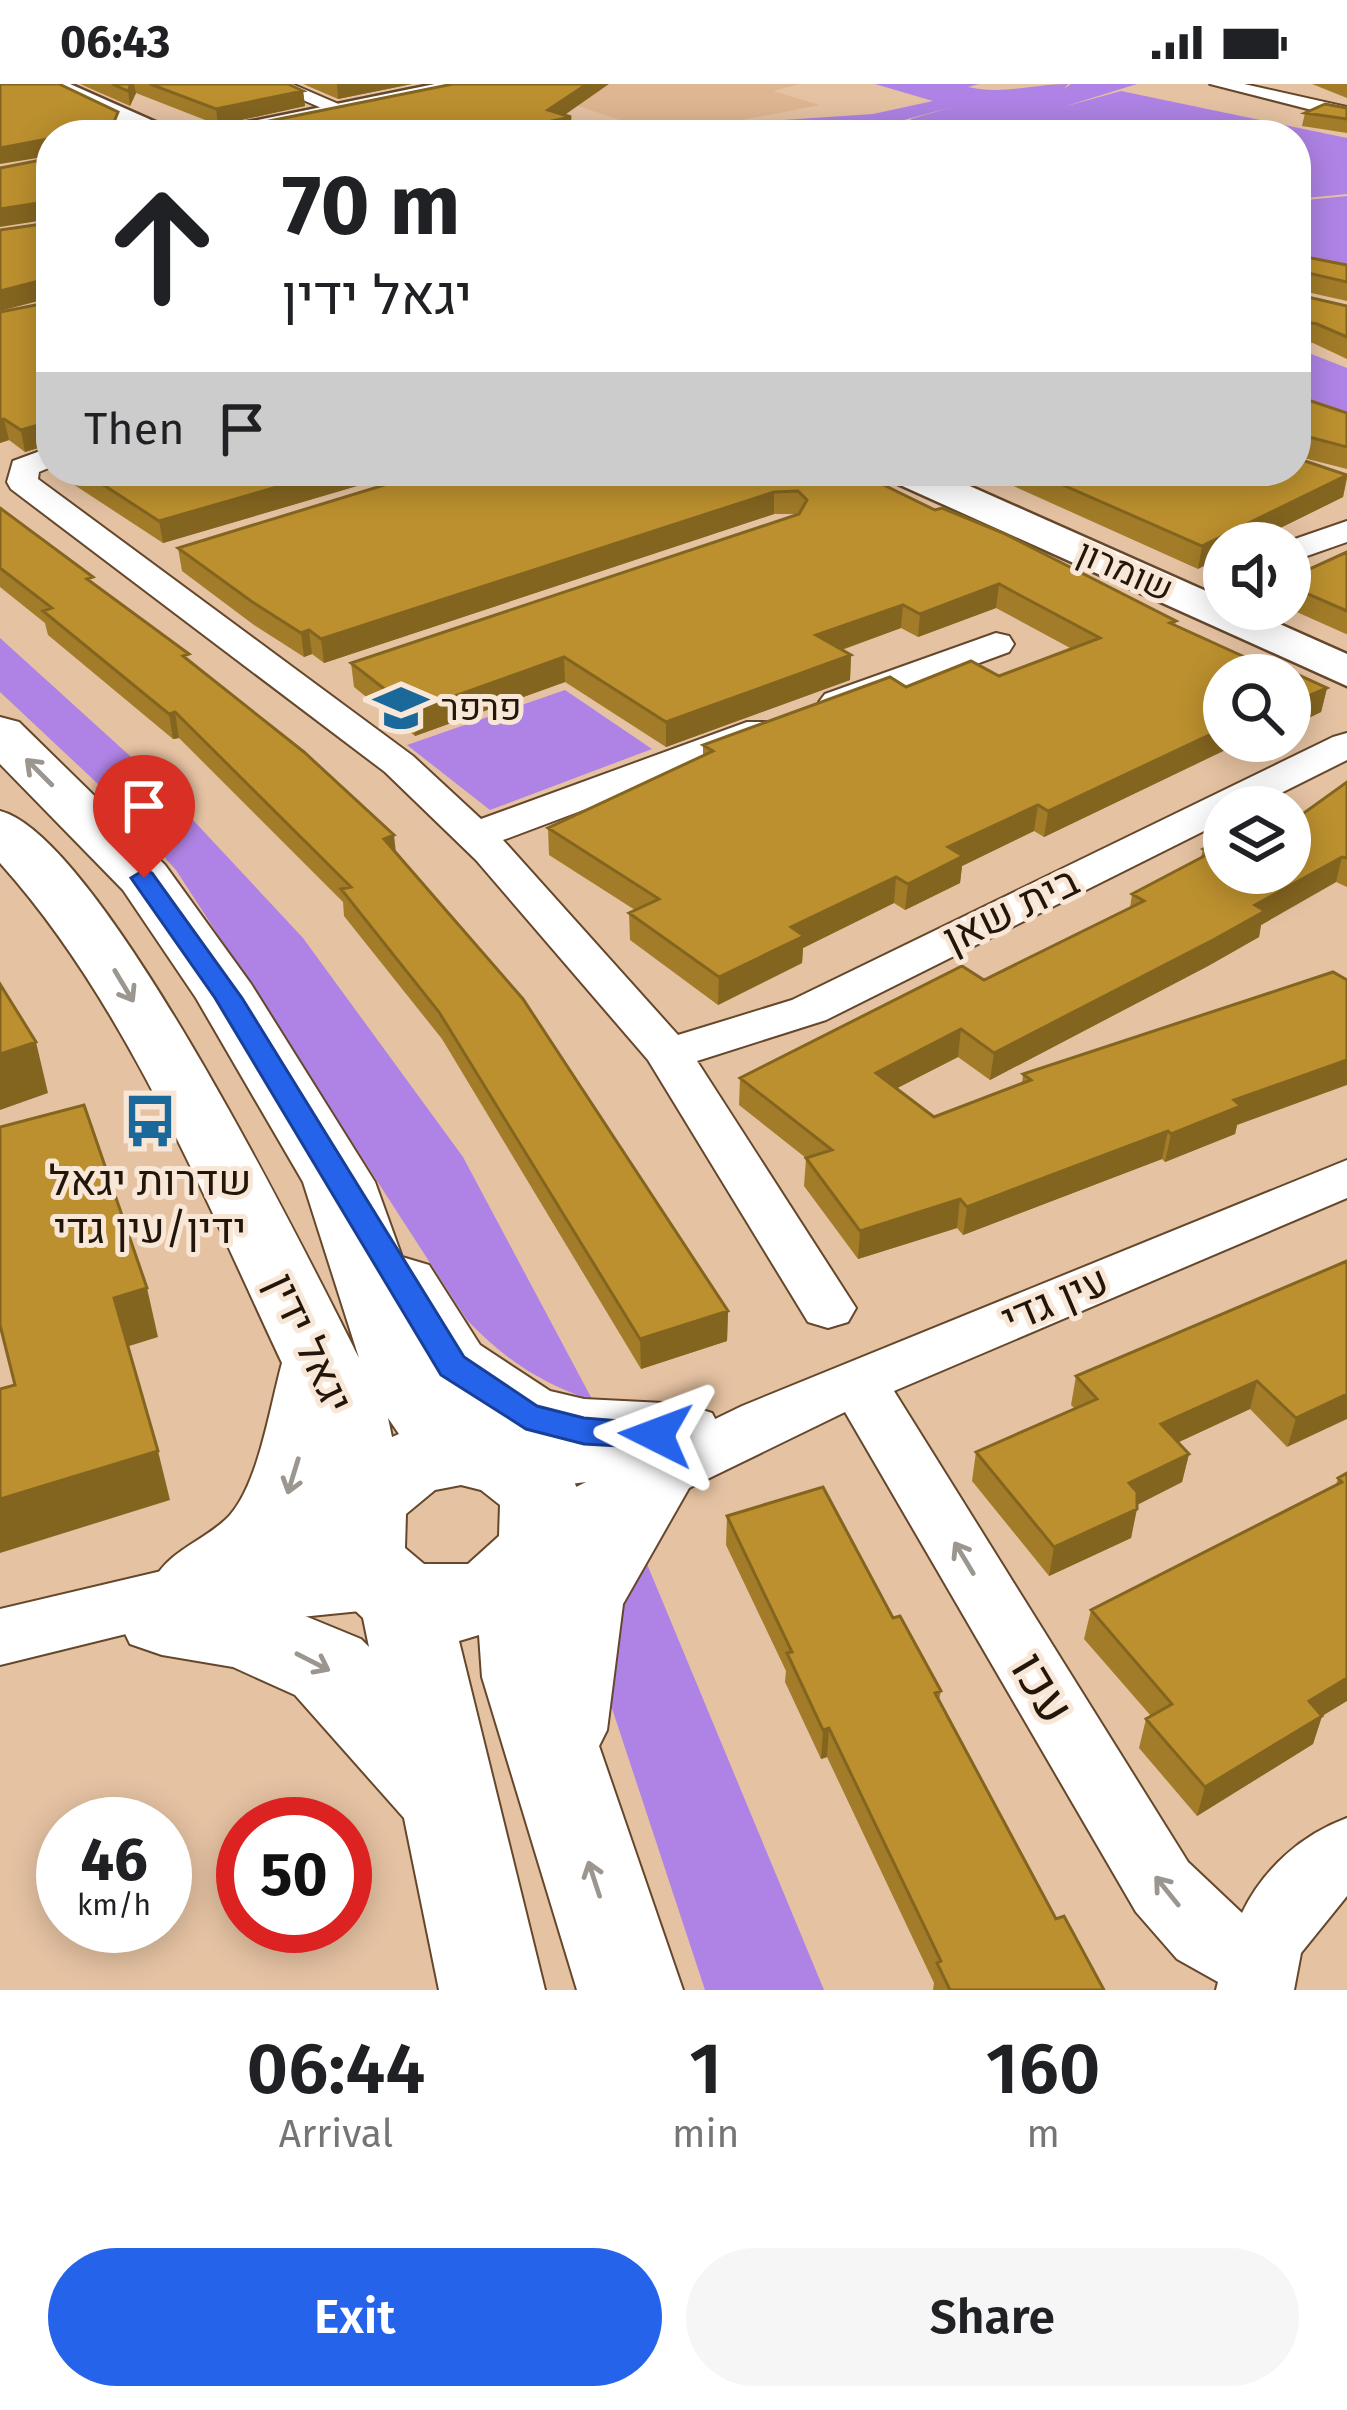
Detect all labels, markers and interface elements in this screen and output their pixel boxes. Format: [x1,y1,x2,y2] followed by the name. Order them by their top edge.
[60,15,170,69] text: 06:43
[282,155,460,256] text: 70 m
[84,168,240,324] icon: ahead
[282,264,472,328] text: יגאל ידין
[209,396,275,462] icon: arrive
[84,402,185,456] text: Then
[1203,522,1311,894] map controls
[1203,522,1311,630] button: sound
[1070,530,1180,612] street label: שומרון
[1203,654,1311,762] button: search
[372,679,430,737] school or university icon: פרפר
[441,686,521,730] place label: פרפר
[93,755,195,878] pin
[25,758,53,787] one-way arrow
[111,773,177,839] icon: arrive
[1203,786,1311,894] button: layers
[935,856,1087,964] street label: בית שאן
[112,968,136,1002] one-way arrow
[121,1092,179,1150] bus stop icon: שדרות יגאל ידין/עין גדי
[48,1156,252,1254] place label: שדרות יגאל ידין/עין גדי
[994,1255,1116,1345] street label: עין גדי
[255,1265,363,1421] street label: יגאל ידין
[593,1372,719,1498] position arrow
[281,1456,303,1494] one-way arrow
[952,1542,976,1576] one-way arrow
[997,1641,1087,1735] street label: עכו
[295,1651,331,1674] one-way arrow
[216,1797,372,1953] speed limit sign: 50
[80,1824,148,1896] text: 46
[581,1861,603,1899] one-way arrow
[1154,1875,1181,1907] one-way arrow
[77,1887,151,1923] text: km/h
[247,2026,425,2112] text: 06:44
[689,2026,722,2112] text: 1
[986,2026,1100,2112] text: 160
[279,2111,393,2157] text: Arrival
[672,2111,739,2157] text: min
[1026,2111,1060,2157] text: m
[48,2248,662,2386] button: Exit
[686,2248,1299,2386] button: Share

